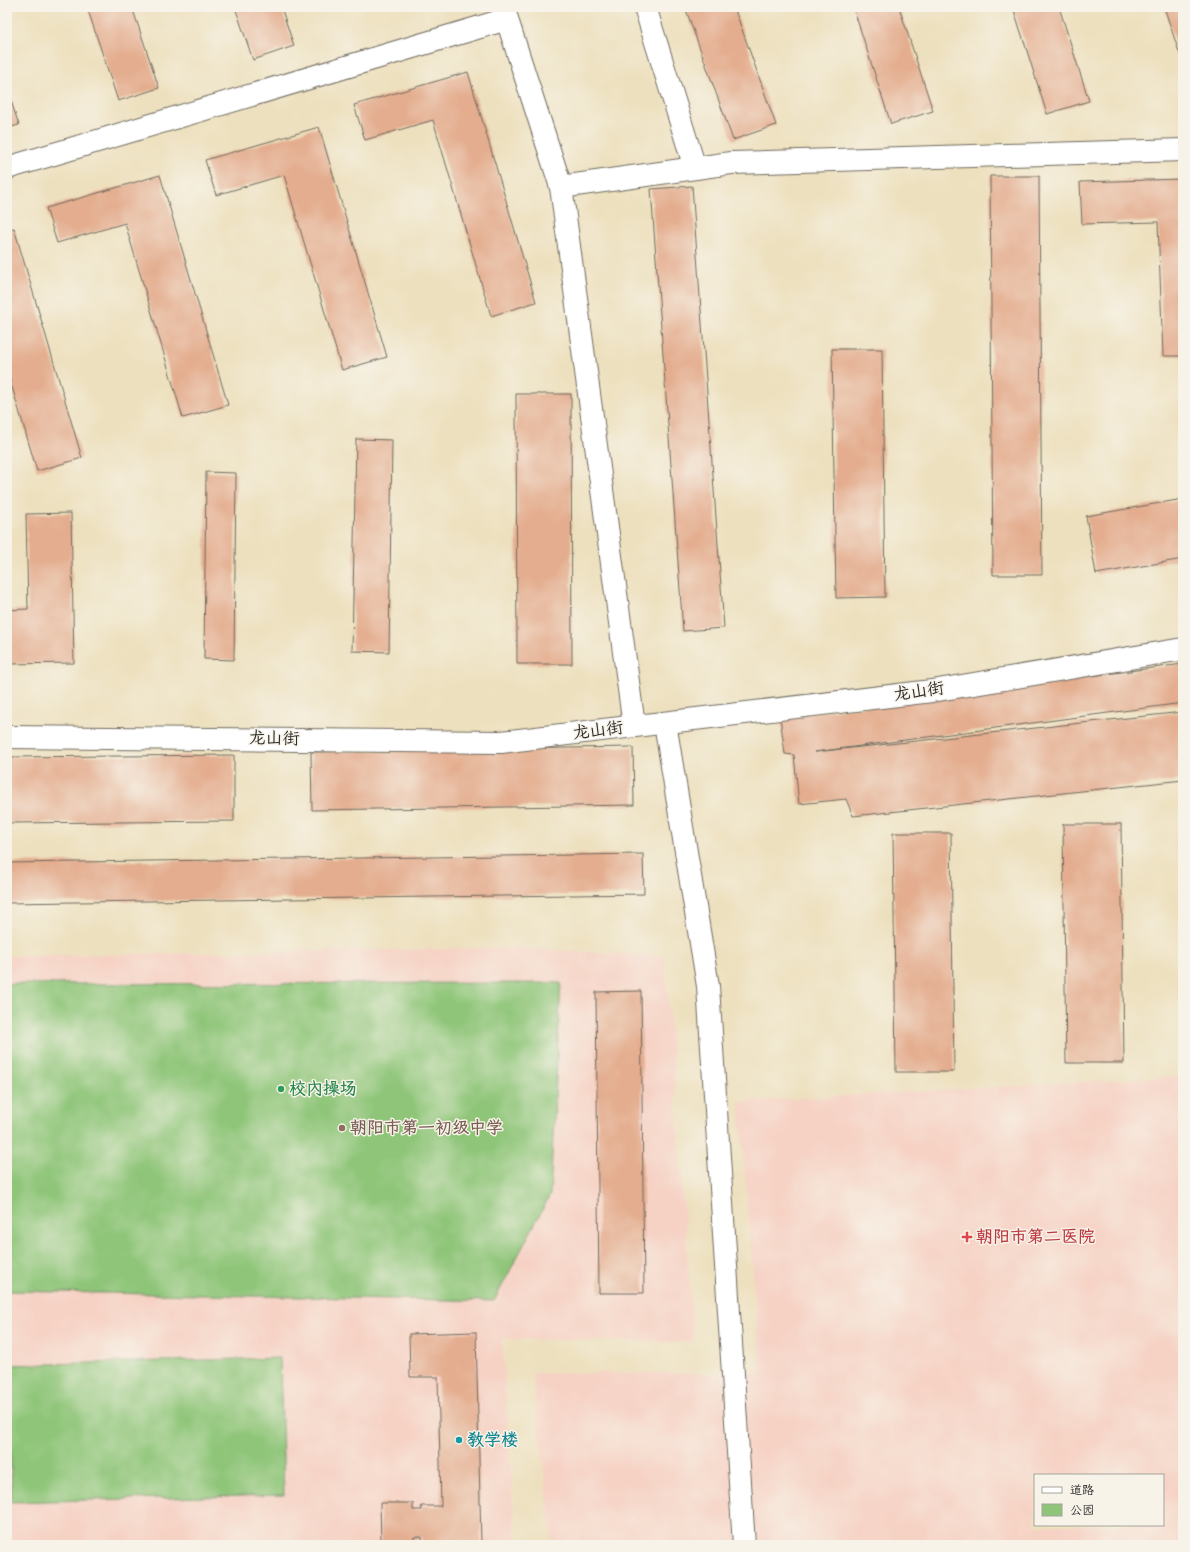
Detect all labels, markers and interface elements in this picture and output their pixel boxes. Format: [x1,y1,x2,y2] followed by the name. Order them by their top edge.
[892,676,946,708] street label: 龙山街
[571,715,625,747] street label: 龙山街
[248,726,300,752] street label: 龙山街
[289,1077,357,1102] place label: 校内操场
[276,1084,286,1094] marker: 校内操场
[350,1116,503,1141] place label: 朝阳市第一初级中学
[337,1123,347,1133] marker: 朝阳市第一初级中学
[976,1225,1095,1250] place label: 朝阳市第二医院
[961,1231,973,1243] marker: 朝阳市第二医院
[467,1428,518,1453] place label: 教学楼
[454,1435,464,1445] marker: 教学楼
[1034,1474,1164,1526] legend
[1070,1482,1094,1500] text: 道路
[1070,1502,1094,1520] text: 公园

